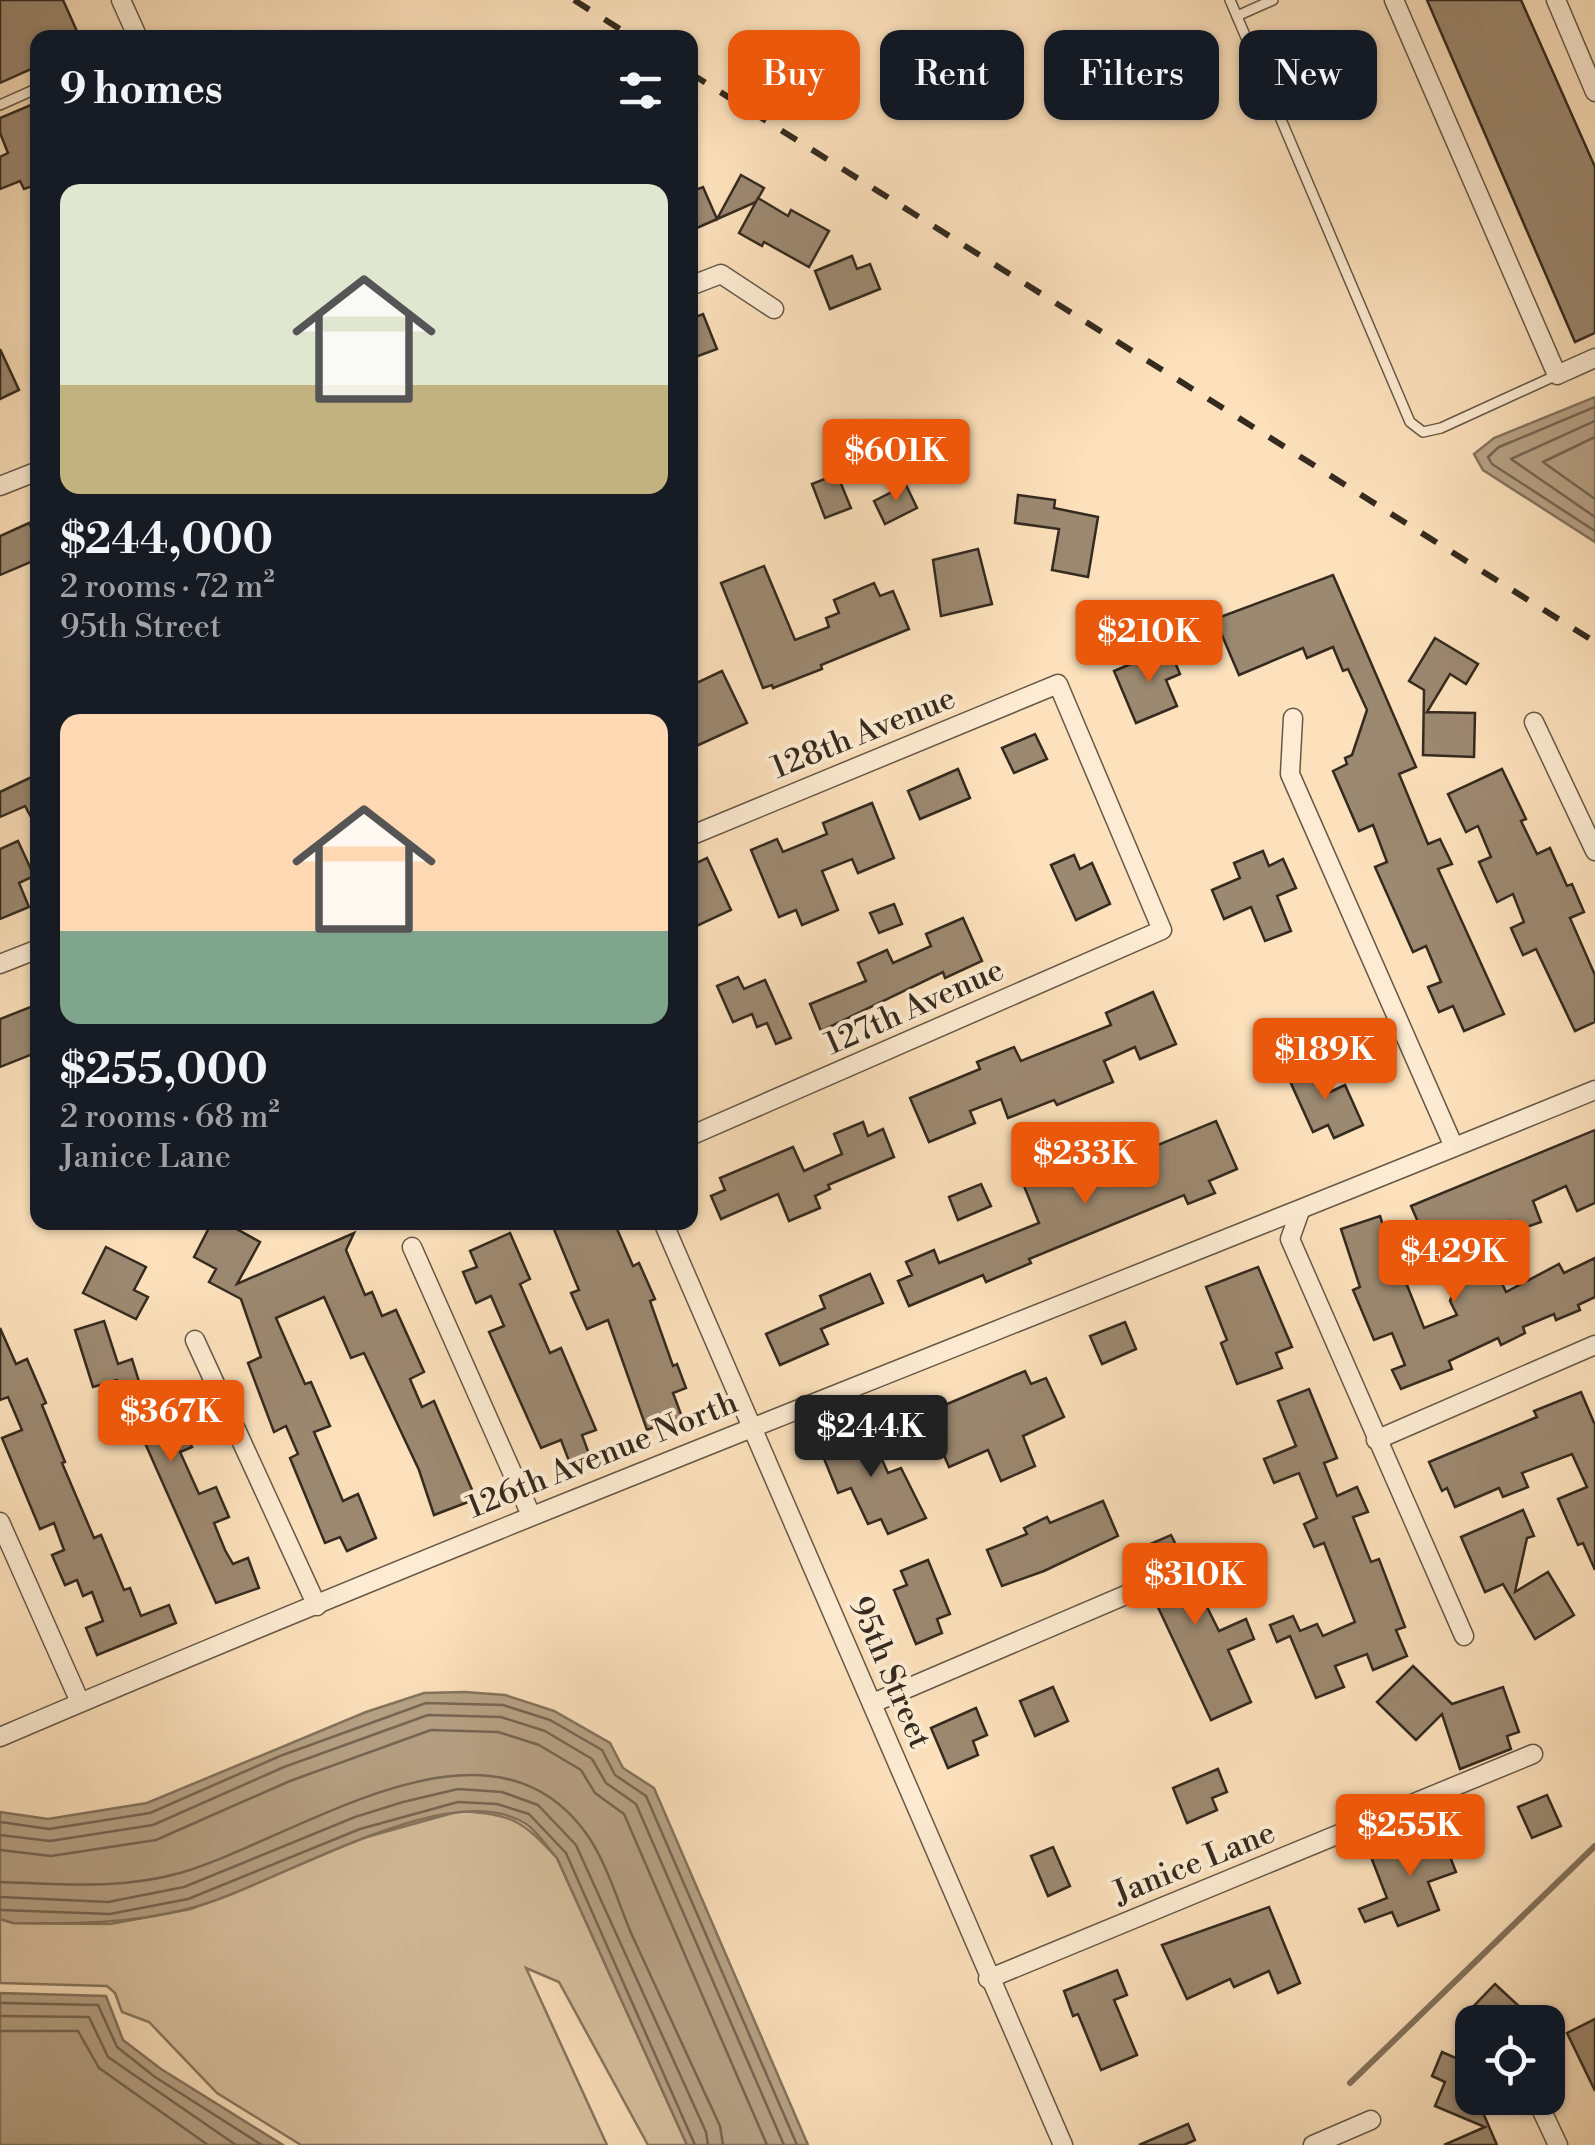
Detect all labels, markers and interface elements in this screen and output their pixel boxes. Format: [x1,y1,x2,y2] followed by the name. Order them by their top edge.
[728,30,860,120] chip: Buy
[880,30,1024,120] chip: Rent
[1044,30,1219,120] chip: Filters
[1239,30,1377,120] chip: New
[613,63,668,118] icon: filters
[60,64,223,117] text: 9 homes
[274,249,454,429] icon: home
[826,419,966,504] pin: $601K
[845,431,947,471] text: $601K
[60,514,273,567] text: $244,000
[60,567,275,607] text: 2 rooms · 72 m²
[1079,600,1219,685] pin: $210K
[60,607,221,647] text: 95th Street
[1098,612,1200,652] text: $210K
[765,678,961,788] street label: 128th Avenue
[274,779,454,959] icon: home
[819,950,1010,1064] street label: 127th Avenue
[1255,1018,1395,1103] pin: $189K
[1275,1030,1375,1070] text: $189K
[60,1044,268,1097] text: $255,000
[60,1097,280,1137] text: 2 rooms · 68 m²
[1015,1122,1155,1207] pin: $233K
[1033,1134,1137,1174] text: $233K
[60,1137,231,1177] text: Janice Lane
[1384,1220,1524,1305] pin: $429K
[1401,1232,1507,1272] text: $429K
[101,1380,241,1465] pin: $367K
[461,1382,744,1527] street label: 126th Avenue North
[120,1392,222,1432] text: $367K
[801,1395,941,1480] pin: $244K
[817,1407,925,1447] text: $244K
[1125,1543,1265,1628] pin: $310K
[1144,1555,1246,1595] text: $310K
[840,1590,940,1754] street label: 95th Street
[1340,1794,1480,1879] pin: $255K
[1358,1806,1462,1846] text: $255K
[1107,1812,1281,1914] street label: Janice Lane
[1455,2005,1565,2115] map controls
[1455,2005,1565,2115] button: locate

